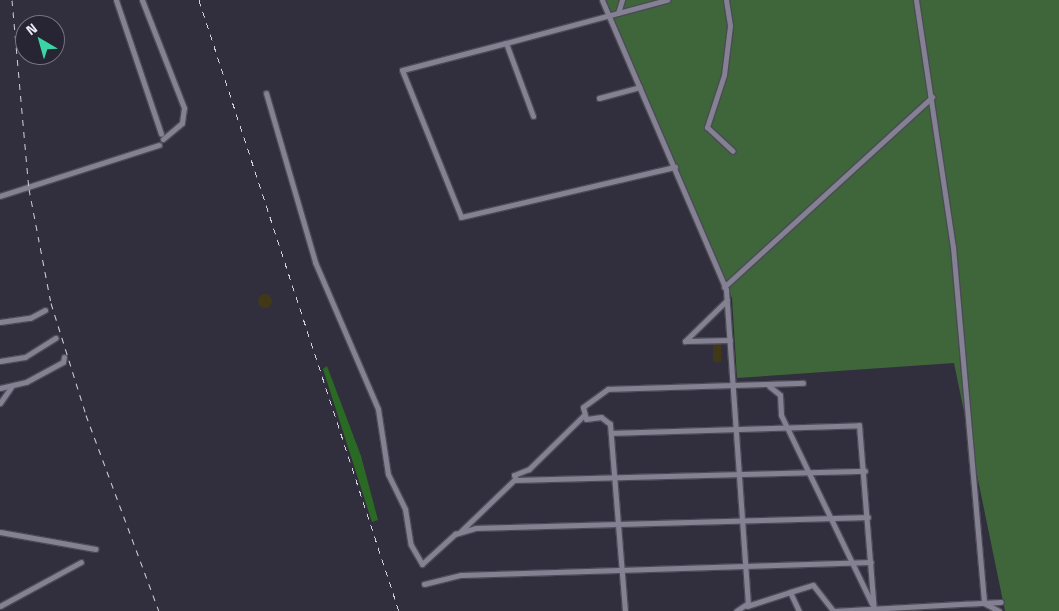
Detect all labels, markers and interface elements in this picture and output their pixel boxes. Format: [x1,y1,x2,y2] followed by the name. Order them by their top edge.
[15,15,65,65] north arrow
[21,17,41,40] text: N

